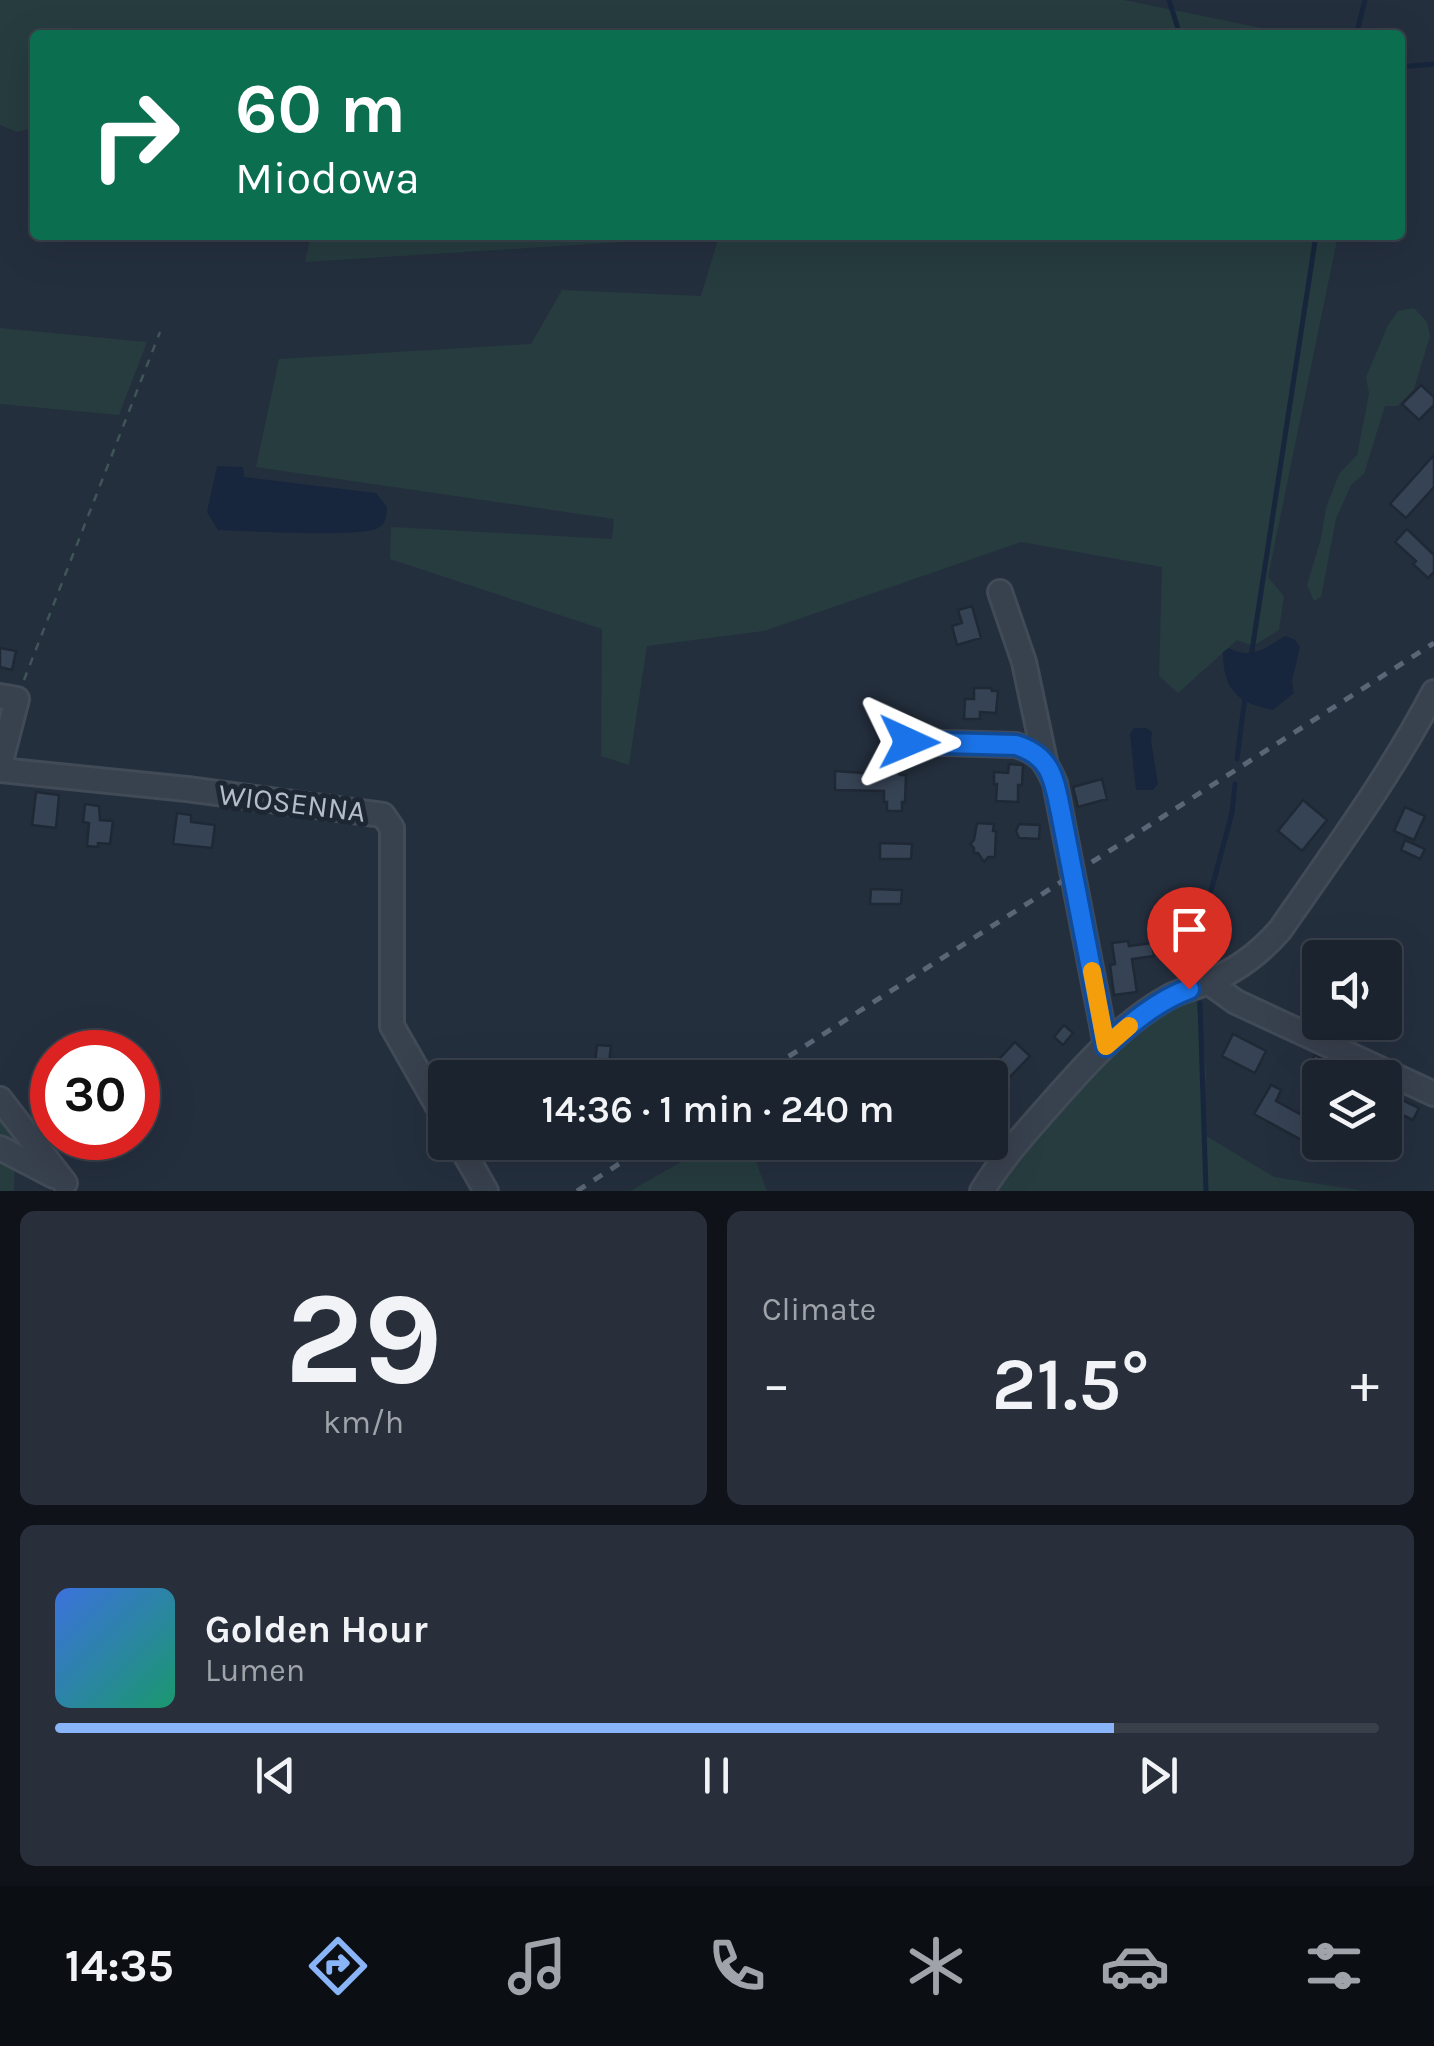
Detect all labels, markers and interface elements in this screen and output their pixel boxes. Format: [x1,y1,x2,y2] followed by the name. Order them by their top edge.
[235,68,406,150] text: 60 m
[70,70,200,200] icon: right
[235,152,420,204] text: Miodowa
[857,690,961,794] position arrow
[216,776,368,830] street label: WIOSENNA
[1147,887,1232,990] pin
[1162,902,1217,957] icon: arrive
[1302,940,1402,1160] map controls
[1302,940,1402,1040] button: sound
[30,1030,160,1160] speed limit sign: 30
[1302,1060,1402,1160] button: layers
[541,1087,895,1132] text: 14:36 · 1 min · 240 m
[285,1263,442,1415] text: 29
[762,1291,876,1328] text: Climate
[992,1340,1149,1428] text: 21.5°
[762,1352,791,1416] text: −
[1350,1352,1379,1416] text: +
[323,1404,404,1441] text: km/h
[205,1607,428,1652] text: Golden Hour
[205,1652,305,1689] text: Lumen
[248,1748,303,1803] icon: previous
[689,1748,744,1803] icon: pause
[1131,1748,1186,1803] icon: next
[303,1931,373,2001] icon: directions
[502,1931,572,2001] icon: music
[702,1931,772,2001] icon: phone
[901,1931,971,2001] icon: climate
[1100,1931,1170,2001] icon: car
[1299,1931,1369,2001] icon: filters
[65,1940,174,1992] text: 14:35

